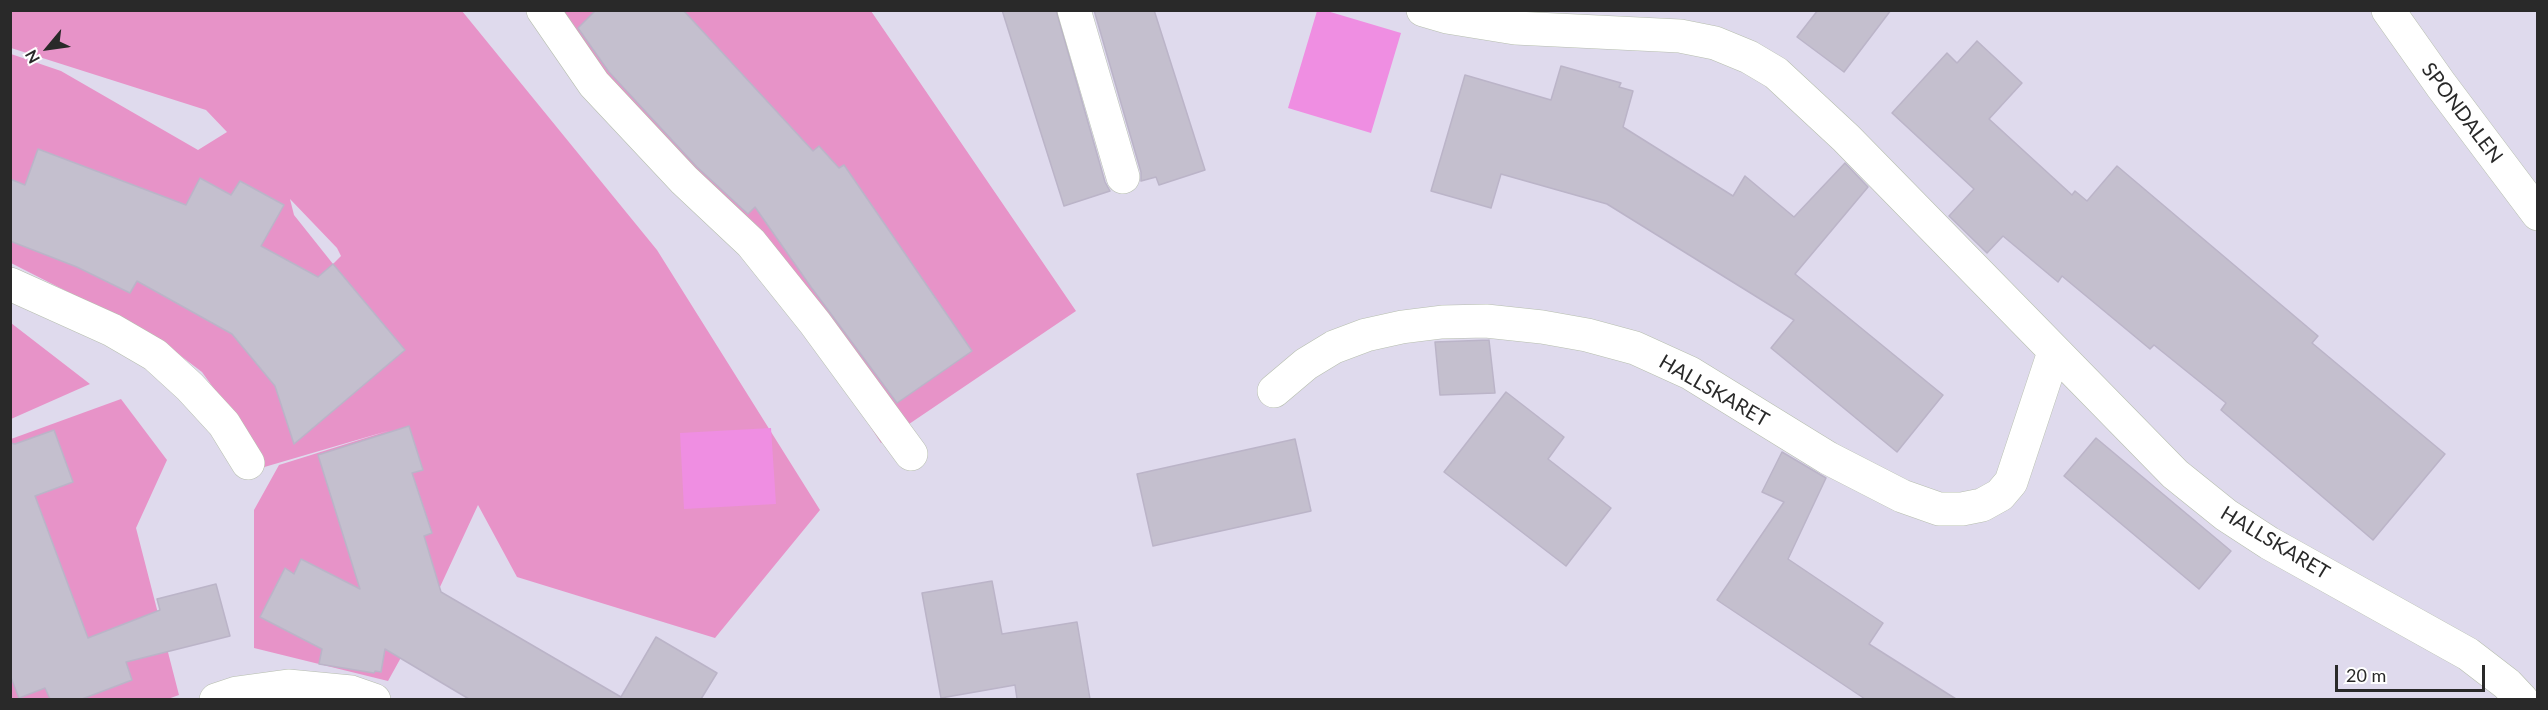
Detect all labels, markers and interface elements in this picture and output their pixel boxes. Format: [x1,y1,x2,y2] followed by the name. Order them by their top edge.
[18,18,78,78] north arrow
[21,47,43,67] text: N
[2416,58,2508,168] street label: SPONDALEN
[1655,350,1773,432] street label: HALLSKARET
[2216,501,2334,585] street label: HALLSKARET
[2338,653,2488,691] scale bar
[2346,664,2386,686] text: 20 m

